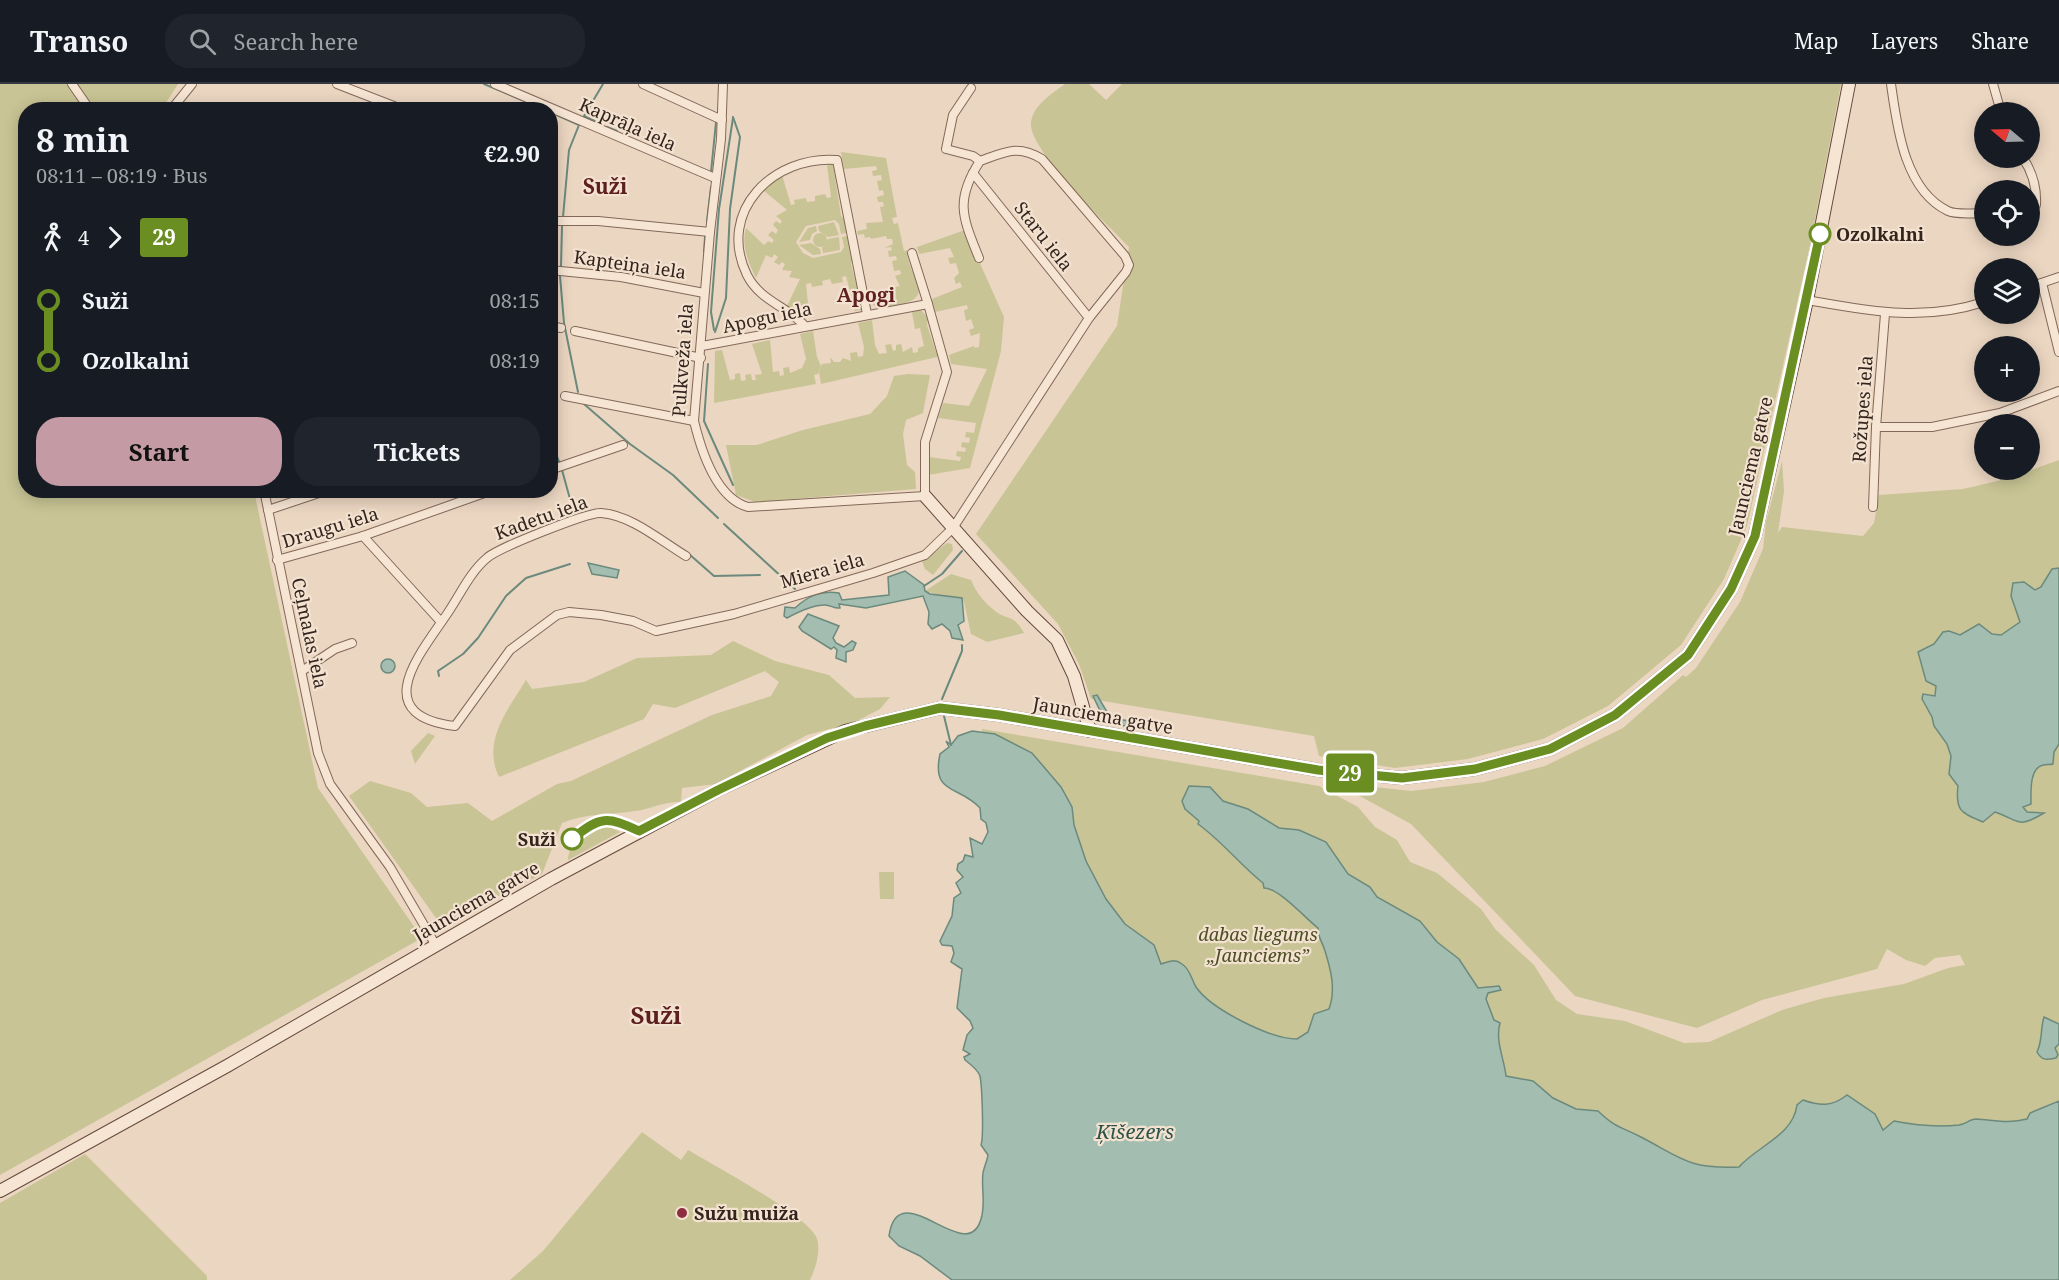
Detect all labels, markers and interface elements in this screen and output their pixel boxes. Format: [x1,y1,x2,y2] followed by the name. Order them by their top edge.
[165,14,585,68] search box
[30,22,129,60] text: Transo
[186,25,219,58] icon: search
[234,26,358,56] text: Search here
[1794,27,1838,55] text: Map
[1871,27,1938,55] text: Layers
[1971,27,2029,55] text: Share
[576,92,680,156] street label: Kaprāļa iela
[1974,102,2040,168] north arrow
[1974,102,2040,480] map controls
[36,117,129,162] text: 8 min
[484,138,540,168] text: €2.90
[36,162,207,189] text: 08:11 – 08:19 · Bus
[583,172,628,200] district label: Suži
[1974,180,2040,246] button: locate
[1009,196,1079,276] street label: Staru iela
[36,221,69,254] icon: walk
[98,221,131,254] icon: forward
[1836,222,1925,246] place label: Ozolkalni
[152,223,176,251] text: 29
[1809,223,1831,245] marker: Ozolkalni
[78,224,89,251] text: 4
[572,244,688,284] street label: Kapteiņa iela
[1974,258,2040,324] button: layers
[837,281,895,308] district label: Apogi
[82,285,129,315] text: Suži
[490,287,540,314] text: 08:15
[720,296,814,338] street label: Apogu iela
[666,303,698,417] street label: Pulkveža iela
[1974,336,2040,402] button: +
[82,345,190,375] text: Ozolkalni
[490,347,540,374] text: 08:19
[1846,355,1878,463] street label: Rožupes iela
[1722,394,1778,539] street label: Jaunciema gatve
[1974,414,2040,480] button: −
[36,417,282,486] button: Start
[294,417,540,486] button: Tickets
[491,489,591,545] street label: Kadetu iela
[279,501,381,553] street label: Draugu iela
[777,547,867,593] street label: Miera iela
[287,575,333,691] street label: Ceļmalas iela
[1030,691,1175,739] street label: Jaunciema gatve
[1323,754,1377,792] line badge: 29
[1338,759,1362,787] text: 29
[518,827,557,851] place label: Suži
[561,828,583,850] marker: Suži
[408,855,543,947] street label: Jaunciema gatve
[1198,922,1318,967] park label: dabas liegums „Jaunciems”
[630,998,682,1031] district label: Suži
[1095,1118,1174,1145] water label: Ķīšezers
[694,1201,799,1225] place label: Sužu muiža
[675,1206,689,1220] marker: Sužu muiža

